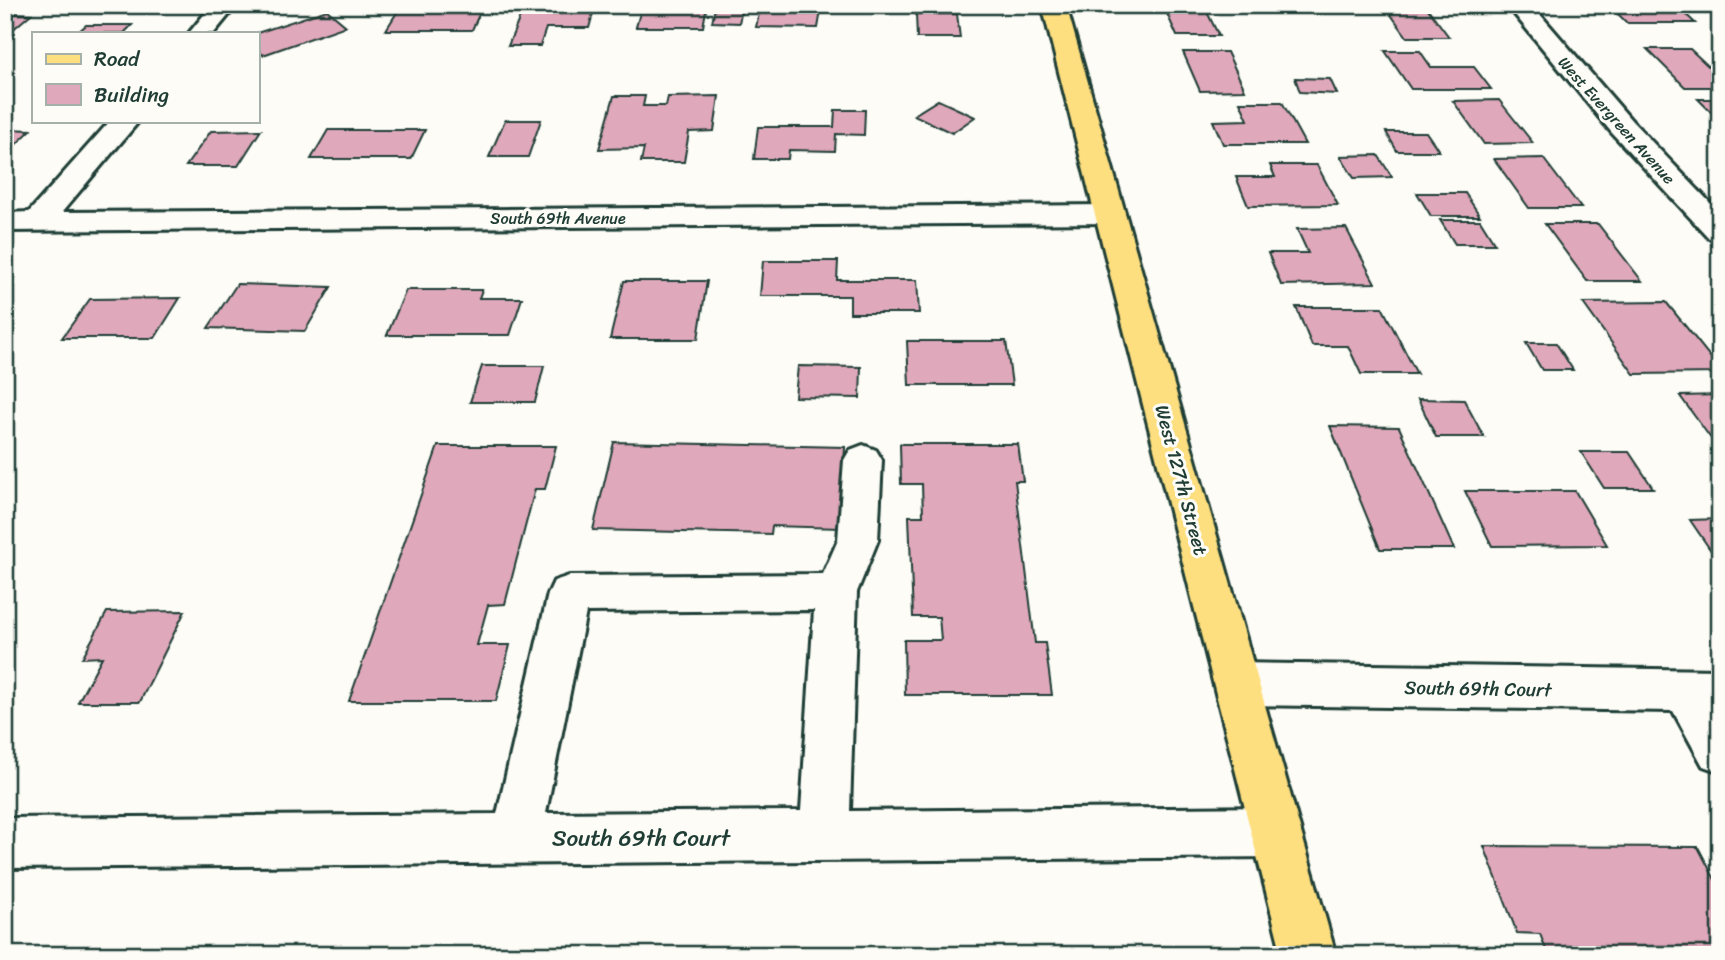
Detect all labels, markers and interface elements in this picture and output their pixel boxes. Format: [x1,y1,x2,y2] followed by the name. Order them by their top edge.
[32,32,259,122] legend
[94,40,141,78] text: Road
[1551,49,1683,191] street label: West Evergreen Avenue
[94,76,170,114] text: Building
[490,204,626,233] street label: South 69th Avenue
[1146,401,1217,559] street label: West 127th Street
[1404,671,1553,706] street label: South 69th Court
[552,818,732,859] street label: South 69th Court

